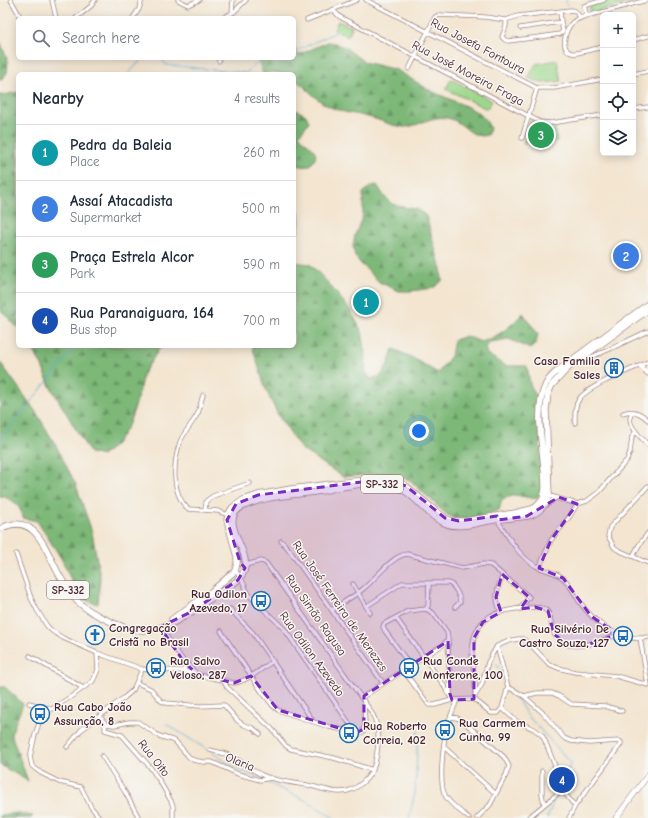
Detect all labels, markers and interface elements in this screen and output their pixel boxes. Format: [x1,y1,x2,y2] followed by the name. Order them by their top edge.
[600,12,636,156] map controls
[600,12,636,48] button: +
[428,15,528,77] street label: Rua Josefa Fontoura
[16,16,296,60] search box
[30,27,52,49] icon: search
[62,29,140,47] text: Search here
[410,38,526,108] street label: Rua José Moreira Fraga
[600,48,636,84] button: −
[600,84,636,120] button: locate
[32,89,83,108] text: Nearby
[234,91,280,106] text: 4 results
[528,120,554,150] pin: 3
[600,120,636,156] button: layers
[70,136,172,154] text: Pedra da Baleia
[42,145,48,160] text: 1
[243,145,280,160] text: 260 m
[70,154,100,169] text: Place
[70,192,173,210] text: Assaí Atacadista
[42,201,48,216] text: 2
[242,201,280,216] text: 500 m
[70,210,141,225] text: Supermarket
[613,241,639,271] pin: 2
[70,248,194,266] text: Praça Estrela Alcor
[42,257,48,272] text: 3
[243,257,280,272] text: 590 m
[70,266,95,281] text: Park
[353,287,379,317] pin: 1
[70,304,214,322] text: Rua Paranaiguara, 164
[42,313,48,328] text: 4
[243,313,280,328] text: 700 m
[70,322,117,337] text: Bus stop
[534,354,600,382] place label: Casa Familia Sales
[603,357,625,379] building icon: Casa Familia Sales
[409,421,429,441] your location
[361,475,403,493] road number: SP-332
[289,538,391,674] street label: Rua José Ferreira de Menezes
[283,572,349,658] street label: Rua Simão Ragusa
[47,581,89,599] road number: SP-332
[190,587,248,615] place label: Rua Odilon Azevedo, 17
[250,590,272,612] bus stop icon: Rua Odilon Azevedo, 17
[277,609,347,699] street label: Rua Odilon Azevedo
[109,621,189,649] place label: Congregação Cristã no Brasil
[519,622,610,650] place label: Rua Silvério De Castro Souza, 127
[84,624,106,646] church icon: Congregação Cristã no Brasil
[612,625,634,647] bus stop icon: Rua Silvério De Castro Souza, 127
[170,654,227,682] place label: Rua Salvo Veloso, 287
[423,654,503,682] place label: Rua Conde Monterone, 100
[145,657,167,679] bus stop icon: Rua Salvo Veloso, 287
[398,657,420,679] bus stop icon: Rua Conde Monterone, 100
[54,700,132,728] place label: Rua Cabo João Assunção, 8
[29,703,51,725] bus stop icon: Rua Cabo João Assunção, 8
[459,716,526,744] place label: Rua Carmem Cunha, 99
[363,719,427,747] place label: Rua Roberto Correia, 402
[434,719,456,741] bus stop icon: Rua Carmem Cunha, 99
[338,722,360,744] bus stop icon: Rua Roberto Correia, 402
[135,737,173,779] street label: Rua Oito
[223,750,257,774] street label: Olaria
[549,765,575,795] pin: 4

